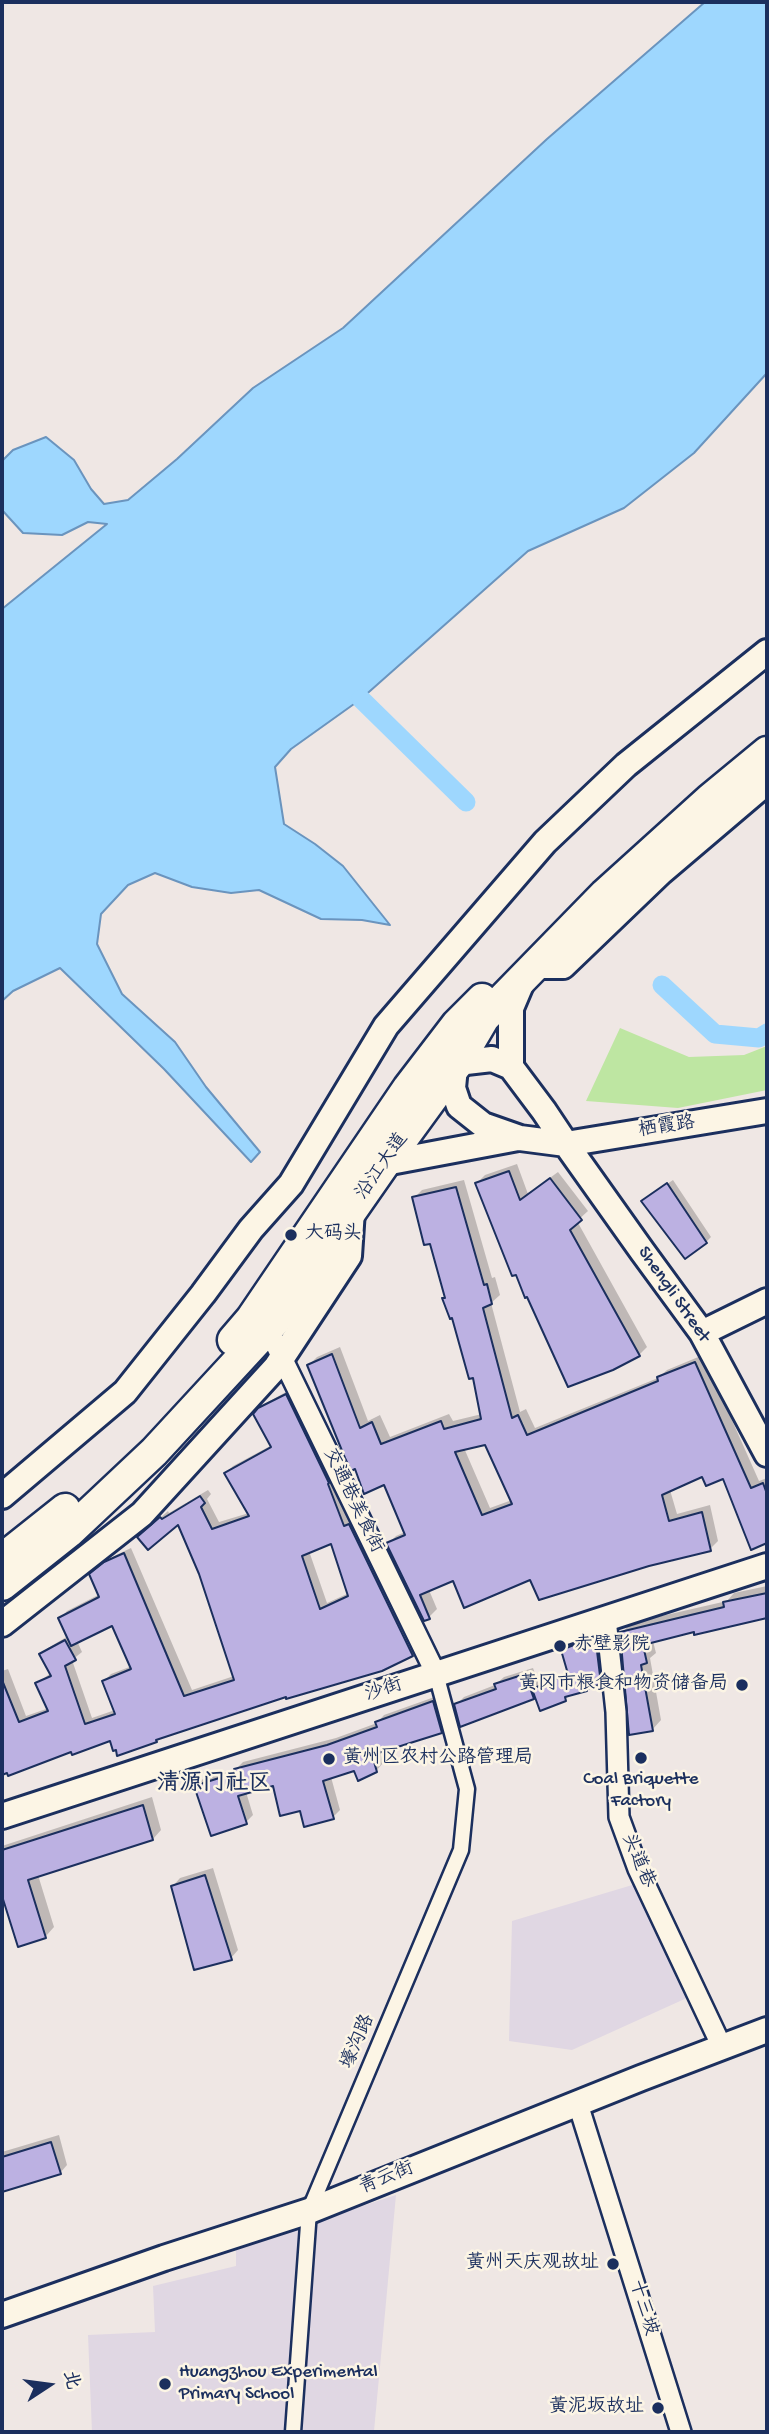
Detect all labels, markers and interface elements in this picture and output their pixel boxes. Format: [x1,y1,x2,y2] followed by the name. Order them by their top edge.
[637,1112,697,1144] street label: 栖霞路
[352,1129,414,1205] street label: 沿江大道
[305,1224,362,1246] place label: 大码头
[283,1227,299,1243] marker: 大码头
[632,1243,714,1347] street label: Shengli Street
[317,1445,387,1557] street label: 交通巷美食街
[574,1635,650,1657] place label: 赤壁影院
[552,1638,568,1654] marker: 赤壁影院
[362,1674,406,1708] street label: 沙街
[519,1674,728,1696] place label: 黄冈市粮食和物资储备局
[734,1677,750,1693] marker: 黄冈市粮食和物资储备局
[343,1748,533,1770] place label: 黄州区农村公路管理局
[633,1750,649,1766] marker: Coal Briquette Factory
[321,1751,337,1767] marker: 黄州区农村公路管理局
[583,1769,699,1813] place label: Coal Briquette Factory
[157,1771,271,1799] district label: 清源门社区
[615,1830,659,1892] street label: 头道巷
[337,2011,381,2073] street label: 壕沟路
[356,2158,418,2200] street label: 青云街
[466,2253,599,2275] place label: 黄州天庆观故址
[605,2256,621,2272] marker: 黄州天庆观故址
[623,2277,661,2339] street label: 十三坡
[14,2350,84,2420] north arrow
[179,2362,378,2406] place label: Huangzhou Experimental Primary School
[57,2368,83,2392] text: 北
[157,2376,173,2392] marker: Huangzhou Experimental Primary School
[549,2397,644,2419] place label: 黄泥坂故址
[650,2400,666,2416] marker: 黄泥坂故址

